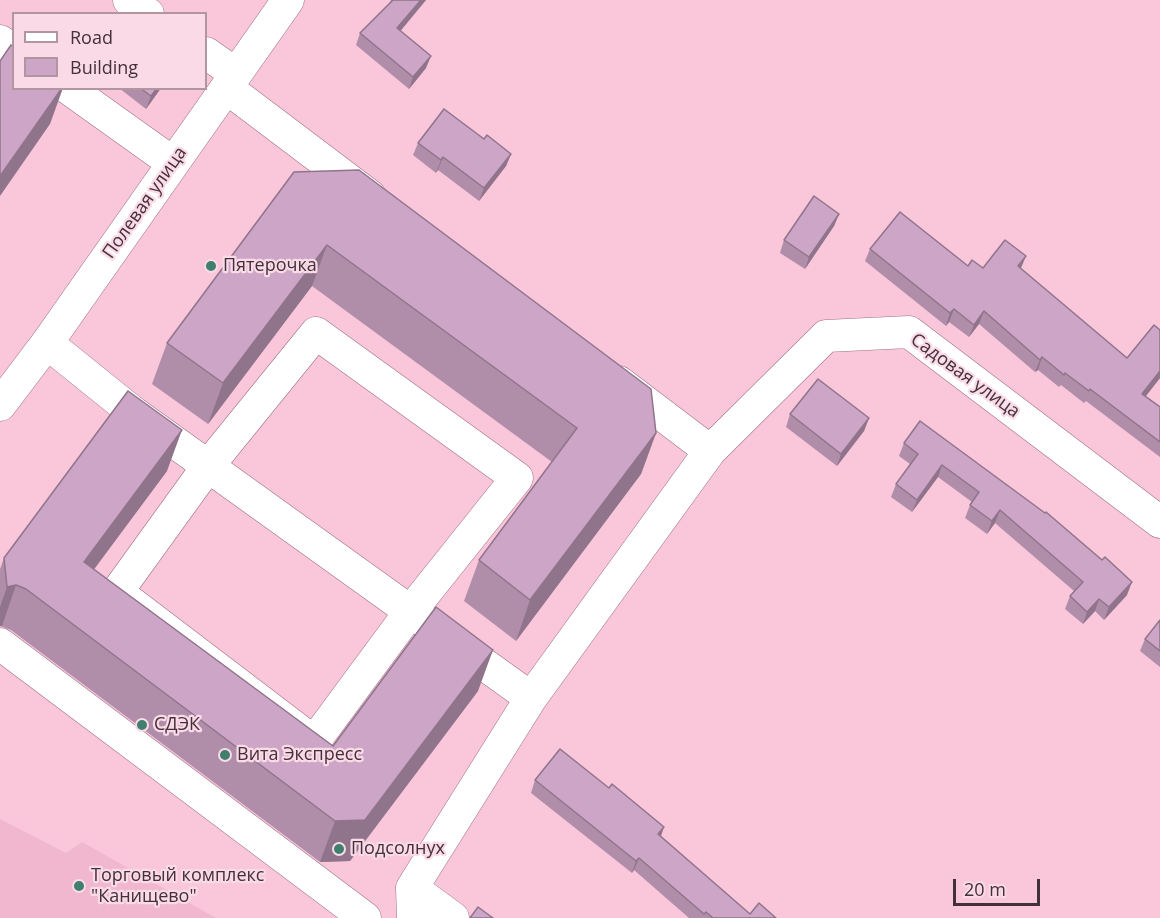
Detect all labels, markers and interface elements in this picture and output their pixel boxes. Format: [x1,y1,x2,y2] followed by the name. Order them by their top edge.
[12,12,207,90] legend
[70,25,113,49] text: Road
[70,55,138,79] text: Building
[98,143,192,263] street label: Полевая улица
[223,255,317,277] place label: Пятерочка
[204,259,218,273] marker: Пятерочка
[906,329,1024,423] street label: Садовая улица
[154,714,200,736] place label: СДЭК
[135,718,149,732] marker: СДЭК
[237,744,362,766] place label: Вита Экспресс
[218,748,232,762] marker: Вита Экспресс
[351,838,445,860] place label: Подсолнух
[332,842,346,856] marker: Подсолнух
[91,865,264,908] place label: Торговый комплекс "Канищево"
[956,867,1043,905] scale bar
[964,877,1006,901] text: 20 m
[72,879,86,893] marker: Торговый комплекс "Канищево"

